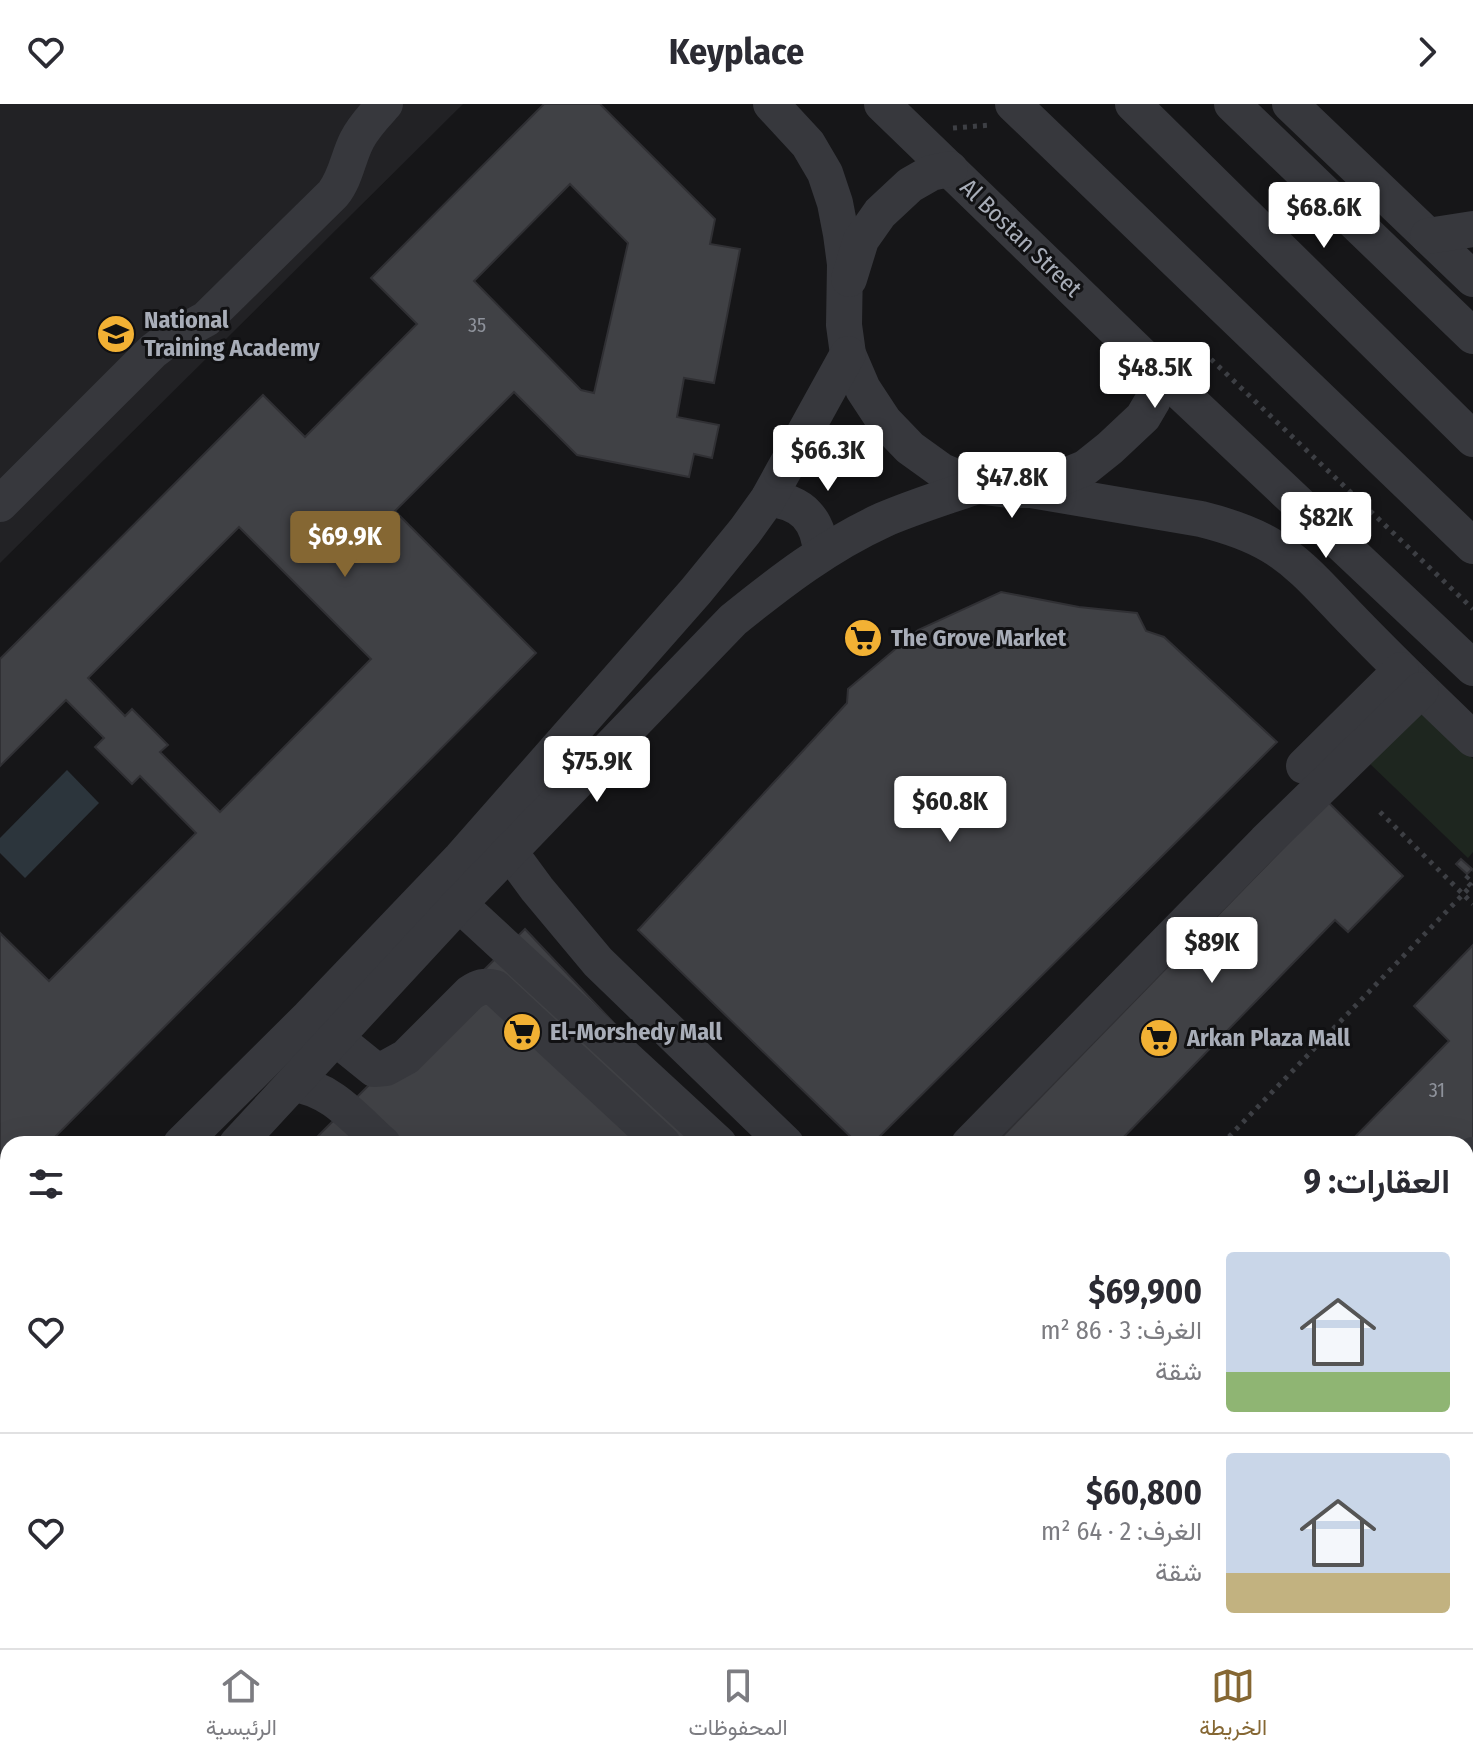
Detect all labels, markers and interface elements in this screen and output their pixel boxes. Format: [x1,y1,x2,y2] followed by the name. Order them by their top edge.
[24,30,68,74] icon: heart
[669,30,804,74] text: Keyplace
[1405,30,1449,74] icon: forward
[955,173,1087,303] street label: Al Bostan Street
[1259,182,1389,250] pin: $68.6K
[1287,192,1361,223] text: $68.6K
[144,306,320,362] place label: National Training Academy
[95,313,137,355] school or university icon: National Training Academy
[468,313,486,337] house number: 35
[1090,342,1220,410] pin: $48.5K
[1118,352,1192,383] text: $48.5K
[763,425,893,493] pin: $66.3K
[791,435,865,466] text: $66.3K
[947,452,1077,520] pin: $47.8K
[976,462,1048,493] text: $47.8K
[1279,492,1373,560] pin: $82K
[1299,502,1353,533] text: $82K
[280,511,410,579] pin: $69.9K
[308,521,382,552] text: $69.9K
[842,617,884,659] supermarket icon: The Grove Market
[891,624,1067,652] place label: The Grove Market
[532,736,662,804] pin: $75.9K
[562,746,632,777] text: $75.9K
[885,776,1015,844] pin: $60.8K
[912,786,988,817] text: $60.8K
[1165,917,1259,985] pin: $89K
[1185,927,1239,958] text: $89K
[501,1011,543,1053] supermarket icon: El-Morshedy Mall
[1138,1017,1180,1059] supermarket icon: Arkan Plaza Mall
[550,1018,722,1046] place label: El-Morshedy Mall
[1186,1024,1351,1052] place label: Arkan Plaza Mall
[1429,1078,1445,1102] house number: 31
[1304,1161,1450,1202] text: العقارات: 9
[24,1162,68,1206] icon: filters
[1089,1271,1202,1312] text: $69,900
[1290,1284,1386,1380] icon: home
[24,1310,68,1354] icon: heart
[1040,1315,1202,1346] text: الغرف: 3 · 86 m²
[1155,1356,1202,1387] text: شقة
[1086,1472,1202,1513] text: $60,800
[1290,1485,1386,1581] icon: home
[24,1511,68,1555] icon: heart
[1041,1516,1202,1547] text: الغرف: 2 · 64 m²
[1155,1557,1202,1588] text: شقة
[206,1664,277,1747] tab: الرئيسية
[689,1664,788,1747] tab: المحفوظات
[1199,1664,1267,1747] tab: الخريطة

